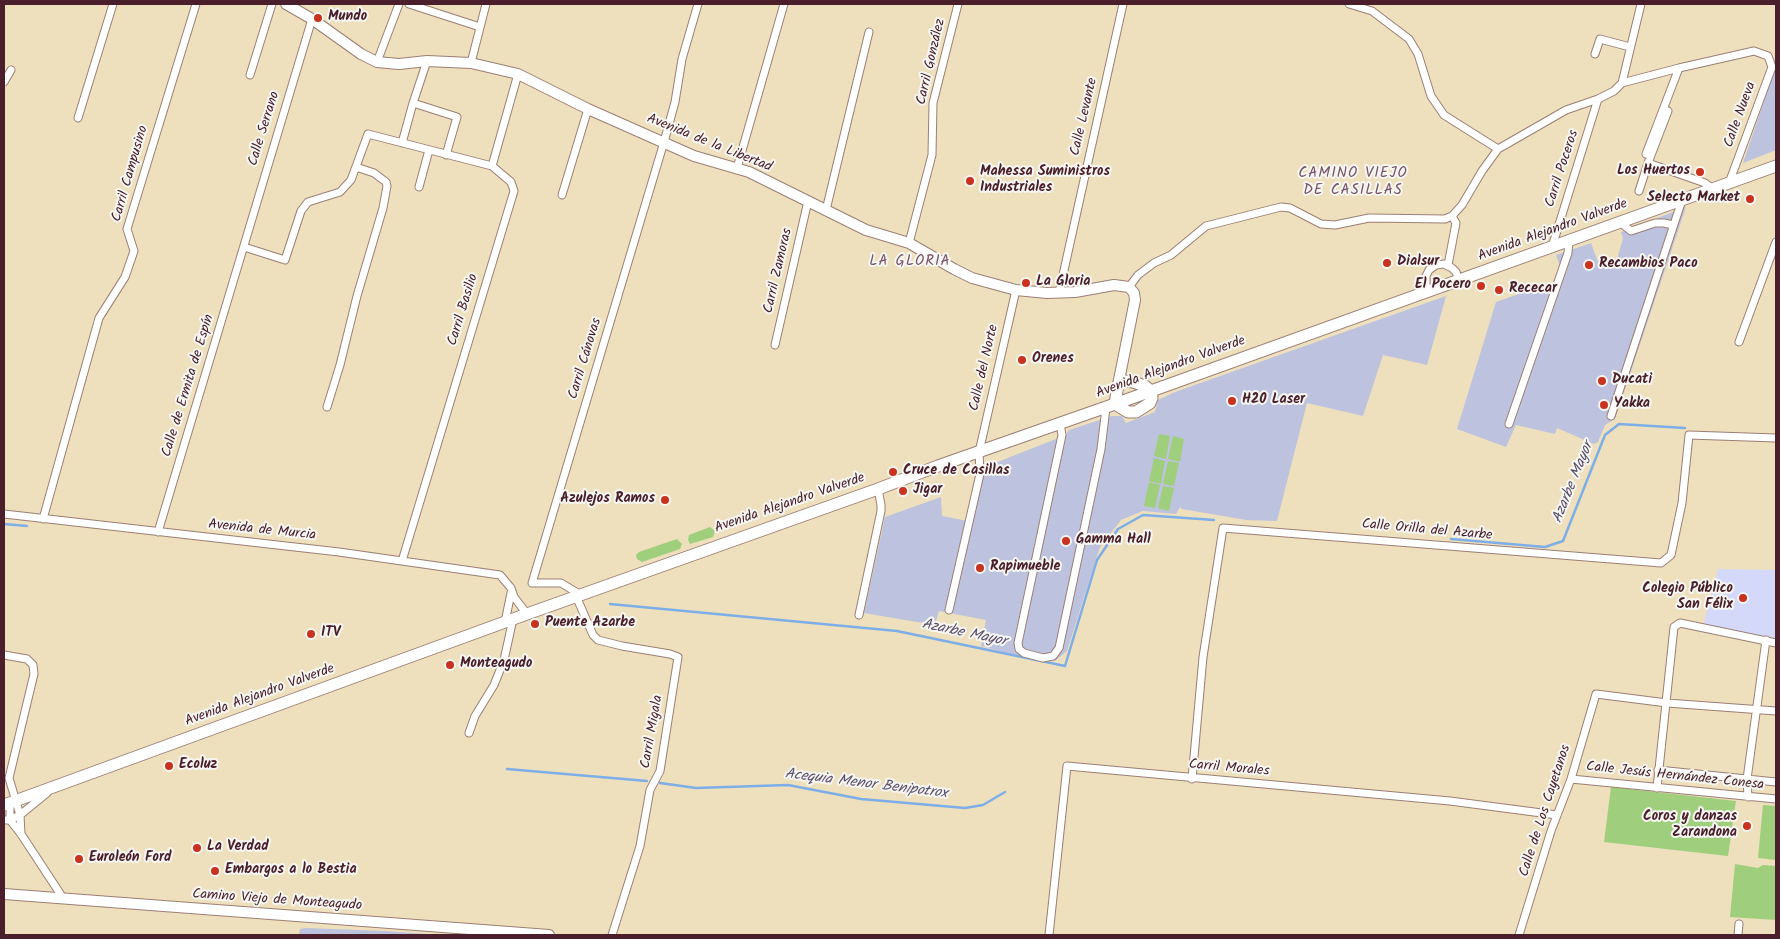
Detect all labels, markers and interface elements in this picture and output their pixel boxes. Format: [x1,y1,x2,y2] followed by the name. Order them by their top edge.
[328,10,367,26] place label: Mundo
[312,12,324,24] marker: Mundo
[914,17,950,107] street label: Carril González
[1068,76,1102,158] street label: Calle Levante
[1721,80,1761,150] street label: Calle Nueva
[246,90,284,168] street label: Calle Serrano
[644,111,774,177] street label: Avenida de la Libertad
[109,124,153,224] street label: Carril Campusino
[1543,128,1583,210] street label: Carril Poceros
[1617,164,1690,180] place label: Los Huertos
[980,165,1110,198] place label: Mahessa Suministros Industriales
[1297,165,1409,200] district label: CAMINO VIEJO DE CASILLAS
[1694,166,1706,178] marker: Los Huertos
[964,175,976,187] marker: Mahessa Suministros Industriales
[1647,191,1740,207] place label: Selecto Market
[1744,193,1756,205] marker: Selecto Market
[1476,196,1630,266] street label: Avenida Alejandro Valverde
[761,227,797,315] street label: Carril Zamoras
[868,253,952,271] district label: LA GLORIA
[1397,255,1439,271] place label: Dialsur
[1381,257,1393,269] marker: Dialsur
[1599,257,1698,273] place label: Recambios Paco
[1583,259,1595,271] marker: Recambios Paco
[445,272,483,348] street label: Carril Basilio
[1036,275,1090,291] place label: La Gloria
[1020,277,1032,289] marker: La Gloria
[1415,278,1471,294] place label: El Pocero
[1475,280,1487,292] marker: El Pocero
[1509,282,1557,298] place label: Rececar
[1493,284,1505,296] marker: Rececar
[159,313,219,459] street label: Calle de Ermita de Espín
[566,316,606,402] street label: Carril Cánovas
[967,323,1003,413] street label: Calle del Norte
[1094,333,1248,403] street label: Avenida Alejandro Valverde
[1032,352,1074,368] place label: Orenes
[1016,354,1028,366] marker: Orenes
[1612,373,1652,389] place label: Ducati
[1596,375,1608,387] marker: Ducati
[1242,393,1305,409] place label: H20 Laser
[1226,395,1238,407] marker: H20 Laser
[1614,397,1650,413] place label: Yakka
[1598,399,1610,411] marker: Yakka
[1550,440,1598,526] water label: Azarbe Mayor
[903,464,1009,480] place label: Cruce de Casillas
[887,466,899,478] marker: Cruce de Casillas
[713,470,867,538] street label: Avenida Alejandro Valverde
[913,483,942,499] place label: Jigar
[897,485,909,497] marker: Jigar
[560,492,655,508] place label: Azulejos Ramos
[659,494,671,506] marker: Azulejos Ramos
[207,517,317,545] street label: Avenida de Murcia
[1361,517,1493,545] street label: Calle Orilla del Azarbe
[1076,533,1151,549] place label: Gamma Hall
[1060,535,1072,547] marker: Gamma Hall
[990,560,1060,576] place label: Rapimueble
[974,562,986,574] marker: Rapimueble
[1642,582,1733,614] place label: Colegio Público San Félix
[1737,592,1749,604] marker: Colegio Público San Félix
[545,616,635,632] place label: Puente Azarbe
[920,616,1008,652] water label: Azarbe Mayor
[529,618,541,630] marker: Puente Azarbe
[321,626,340,642] place label: ITV
[305,628,317,640] marker: ITV
[460,657,532,673] place label: Monteagudo
[444,659,456,671] marker: Monteagudo
[183,661,337,731] street label: Avenida Alejandro Valverde
[638,694,668,770] street label: Carril Migala
[1517,743,1575,879] street label: Calle de Los Cayetanos
[1188,757,1270,781] street label: Carril Morales
[179,758,217,774] place label: Ecoluz
[1585,759,1765,795] street label: Calle Jesús Hernández Conesa
[163,760,175,772] marker: Ecoluz
[784,766,948,804] water label: Acequia Menor Benipotrox
[1643,810,1737,842] place label: Coros y danzas Zarandona
[1741,820,1753,832] marker: Coros y danzas Zarandona
[207,840,269,856] place label: La Verdad
[191,842,203,854] marker: La Verdad
[89,851,172,867] place label: Euroleón Ford
[73,853,85,865] marker: Euroleón Ford
[225,863,357,879] place label: Embargos a lo Bestia
[209,865,221,877] marker: Embargos a lo Bestia
[192,887,362,915] street label: Camino Viejo de Monteagudo

